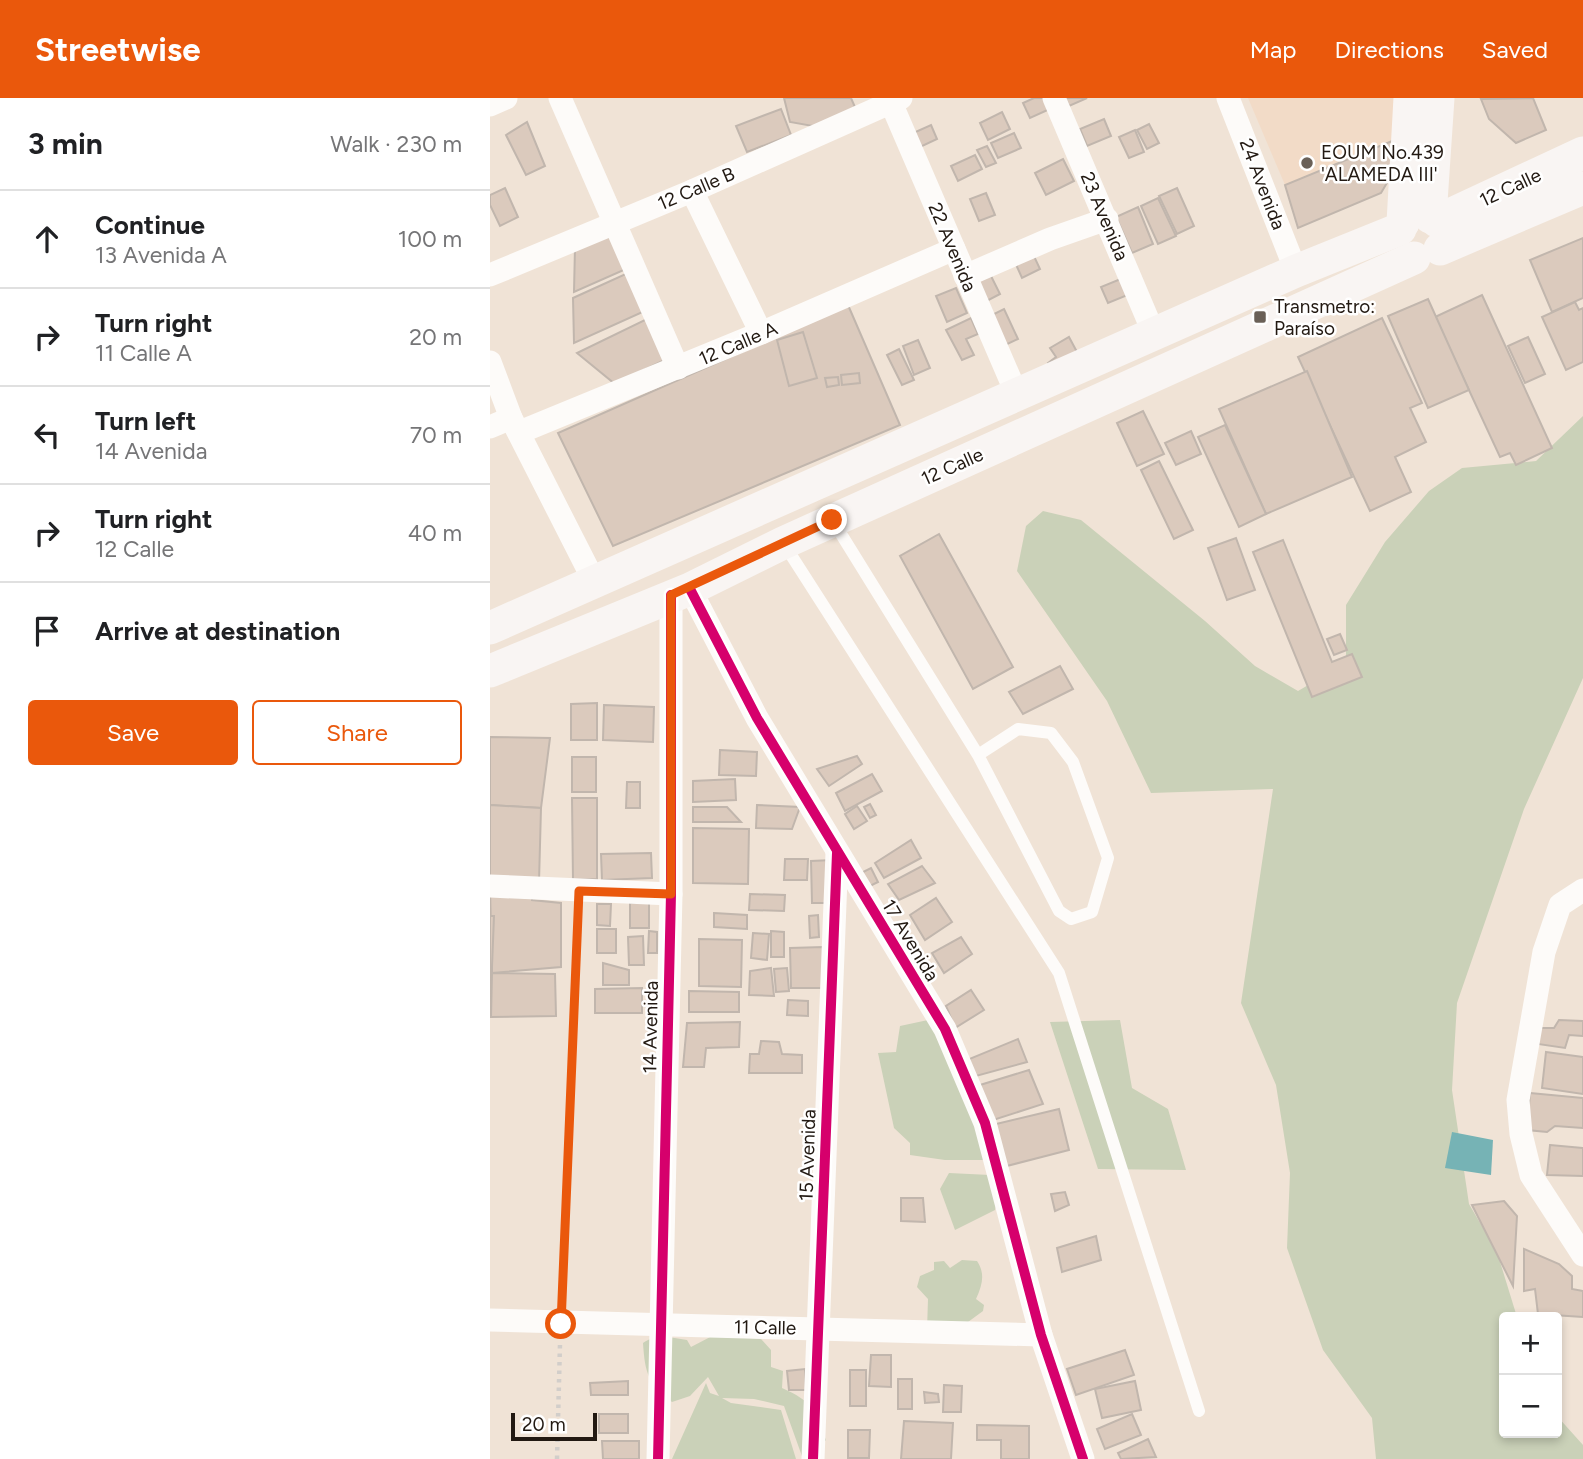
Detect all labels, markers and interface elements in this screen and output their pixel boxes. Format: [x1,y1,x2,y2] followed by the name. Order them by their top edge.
[35,30,201,69] text: Streetwise
[1250,35,1296,64] text: Map
[1334,35,1444,64] text: Directions
[1482,35,1548,64] text: Saved
[28,125,103,162] text: 3 min
[330,130,462,158] text: Walk · 230 m
[1235,135,1290,233] street label: 24 Avenida
[1321,141,1444,186] place label: EOUM No.439 'ALAMEDA III'
[1299,155,1315,171] marker: EOUM No.439 'ALAMEDA III'
[654,162,738,215] street label: 12 Calle B
[1476,163,1545,212] street label: 12 Calle
[1076,168,1134,264] street label: 23 Avenida
[924,199,982,295] street label: 22 Avenida
[95,209,205,241] text: Continue
[28,220,66,258] icon: ahead
[398,225,462,253] text: 100 m
[95,241,227,269] text: 13 Avenida A
[1274,295,1375,340] place label: Transmetro: Paraíso
[95,307,212,339] text: Turn right
[1252,309,1268,325] marker: Transmetro: Paraíso
[696,317,781,370] street label: 12 Calle A
[28,318,66,356] icon: right
[409,323,462,351] text: 20 m
[95,339,192,367] text: 11 Calle A
[95,405,196,437] text: Turn left
[28,416,66,454] icon: left
[410,421,462,449] text: 70 m
[95,437,207,465] text: 14 Avenida
[918,443,987,490] street label: 12 Calle
[95,503,212,535] text: Turn right
[816,504,847,535] route end
[28,514,66,552] icon: right
[408,519,462,547] text: 40 m
[95,535,174,563] text: 12 Calle
[28,612,66,650] icon: arrive
[95,615,340,647] text: Arrive at destination
[28,700,238,765] button: Save
[252,700,462,765] button: Share
[877,895,944,985] street label: 17 Avenida
[638,980,663,1074] street label: 14 Avenida
[794,1109,821,1201] street label: 15 Avenida
[545,1308,576,1339] route start
[1499,1312,1562,1438] map controls
[1499,1312,1562,1375] button: +
[734,1315,796,1340] street label: 11 Calle
[1499,1375,1562,1438] button: −
[511,1410,597,1442] scale bar
[522,1413,566,1436] text: 20 m

